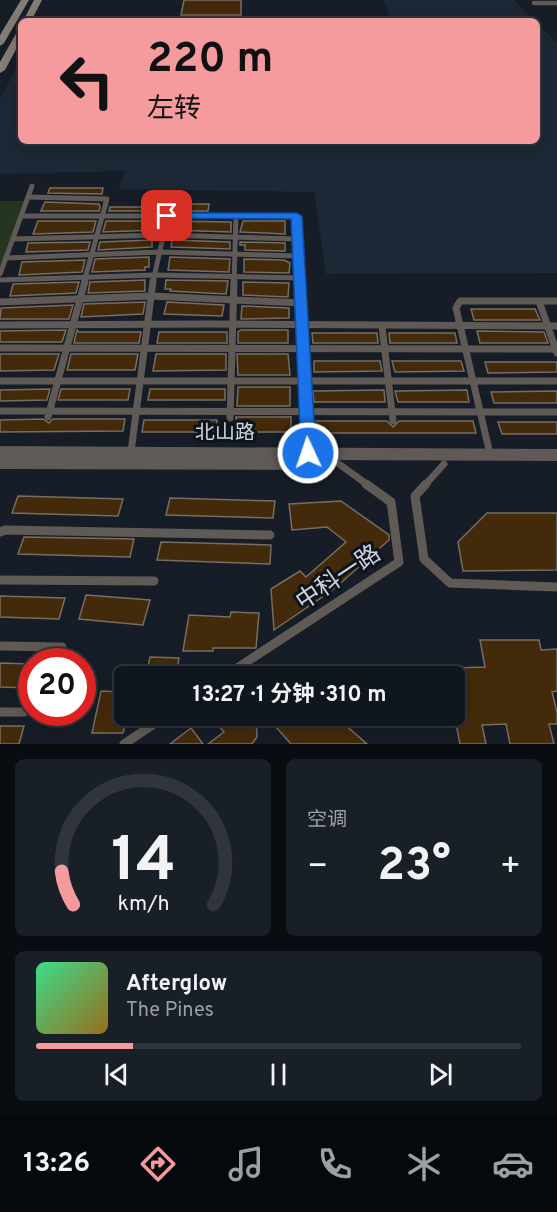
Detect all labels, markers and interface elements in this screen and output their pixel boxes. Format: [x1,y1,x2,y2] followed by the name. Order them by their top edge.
[147,34,273,87] text: 220 m
[48,42,126,120] icon: left
[147,93,201,127] text: 左转
[141,190,192,241] pin
[150,199,183,232] icon: arrive
[195,421,255,447] street label: 北山路
[276,421,340,485] position arrow
[291,539,387,618] street label: 中科一路
[18,648,96,726] speed limit sign: 20
[193,682,386,709] text: 13:27 · 1 分钟 · 310 m
[307,808,347,834] text: 空调
[110,824,176,903] text: 14
[377,839,451,896] text: 23°
[307,847,328,889] text: −
[500,847,521,889] text: +
[117,891,169,918] text: km/h
[126,971,227,998] text: Afterglow
[126,998,214,1024] text: The Pines
[100,1058,133,1091] icon: previous
[262,1058,295,1091] icon: pause
[424,1058,457,1091] icon: next
[137,1143,179,1185] icon: directions
[225,1143,267,1185] icon: music
[314,1143,356,1185] icon: phone
[403,1143,445,1185] icon: climate
[492,1143,534,1185] icon: car
[23,1147,90,1181] text: 13:26

